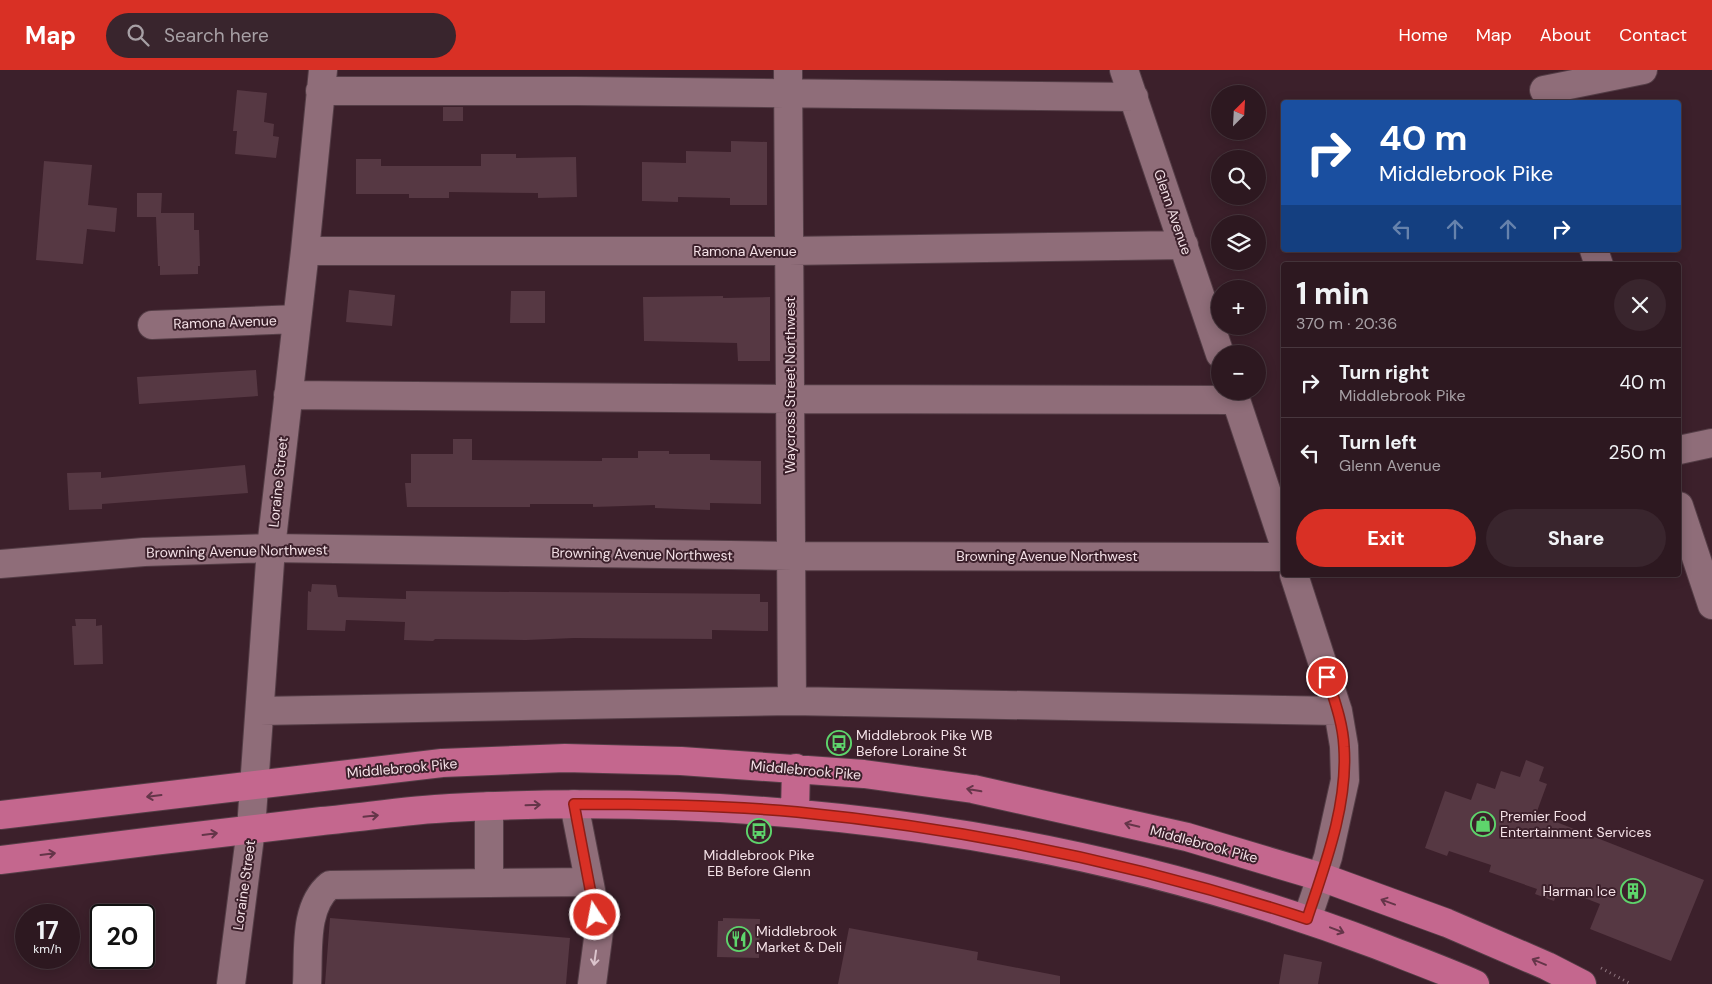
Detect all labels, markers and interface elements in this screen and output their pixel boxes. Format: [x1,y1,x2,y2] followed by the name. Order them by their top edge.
[106,13,456,58] search box
[25,20,76,51] text: Map
[124,21,152,49] icon: search
[164,23,269,48] text: Search here
[1398,23,1448,47] text: Home
[1476,23,1512,47] text: Map
[1540,23,1591,47] text: About
[1619,23,1687,47] text: Contact
[1211,85,1266,140] north arrow
[1211,85,1266,400] map controls
[1379,115,1468,161] text: 40 m
[1296,120,1361,185] icon: right
[1211,150,1266,205] button: search
[1379,159,1553,188] text: Middlebrook Pike
[1150,167,1196,257] street label: Glenn Avenue
[1211,215,1266,270] button: layers
[1388,215,1416,243] icon: left
[1441,215,1469,243] icon: ahead
[1494,215,1522,243] icon: ahead
[1547,215,1575,243] icon: right
[693,242,797,260] street label: Ramona Avenue
[1296,274,1369,313] text: 1 min
[1614,279,1666,331] button: close
[1211,280,1266,335] button: +
[781,296,799,474] street label: Waycross Street Northwest
[173,311,277,333] street label: Ramona Avenue
[1296,313,1397,334] text: 370 m · 20:36
[1211,345,1266,400] button: −
[1339,360,1429,385] text: Turn right
[1296,369,1324,397] icon: right
[1619,370,1666,395] text: 40 m
[1339,385,1466,406] text: Middlebrook Pike
[1339,430,1417,455] text: Turn left
[264,436,292,528] street label: Loraine Street
[1296,439,1324,467] icon: left
[1608,440,1666,465] text: 250 m
[1339,455,1441,476] text: Glenn Avenue
[1296,509,1476,567] button: Exit
[1486,509,1666,567] button: Share
[146,540,328,562] street label: Browning Avenue Northwest
[551,543,733,565] street label: Browning Avenue Northwest
[956,547,1138,565] street label: Browning Avenue Northwest
[1306,656,1348,698] pin
[1313,663,1341,691] icon: arrive
[856,726,993,760] place label: Middlebrook Pike WB Before Loraine St
[826,730,852,756] bus stop icon: Middlebrook Pike WB Before Loraine St
[346,754,458,782] street label: Middlebrook Pike
[750,756,862,784] street label: Middlebrook Pike
[966,784,982,794] one-way arrow
[146,791,162,801] one-way arrow
[525,800,541,809] one-way arrow
[1500,807,1652,841] place label: Premier Food Entertainment Services
[363,811,379,821] one-way arrow
[1470,811,1496,837] shop icon: Premier Food Entertainment Services
[746,818,772,844] bus stop icon: Middlebrook Pike EB Before Glenn
[1125,820,1141,829] one-way arrow
[1148,821,1260,867] street label: Middlebrook Pike
[201,829,217,839] one-way arrow
[229,839,259,931] street label: Loraine Street
[704,846,814,880] place label: Middlebrook Pike EB Before Glenn
[40,849,56,859] one-way arrow
[1620,878,1646,904] building icon: Harman Ice
[1543,882,1616,900] place label: Harman Ice
[568,888,620,940] position arrow
[1381,897,1396,906] one-way arrow
[90,904,155,969] speed limit sign: 20
[36,914,59,947] text: 17
[756,922,842,956] place label: Middlebrook Market & Deli
[726,926,752,952] restaurant icon: Middlebrook Market & Deli
[1329,926,1344,935] one-way arrow
[33,941,62,957] text: km/h
[590,949,600,965] one-way arrow
[1532,957,1547,967] one-way arrow

